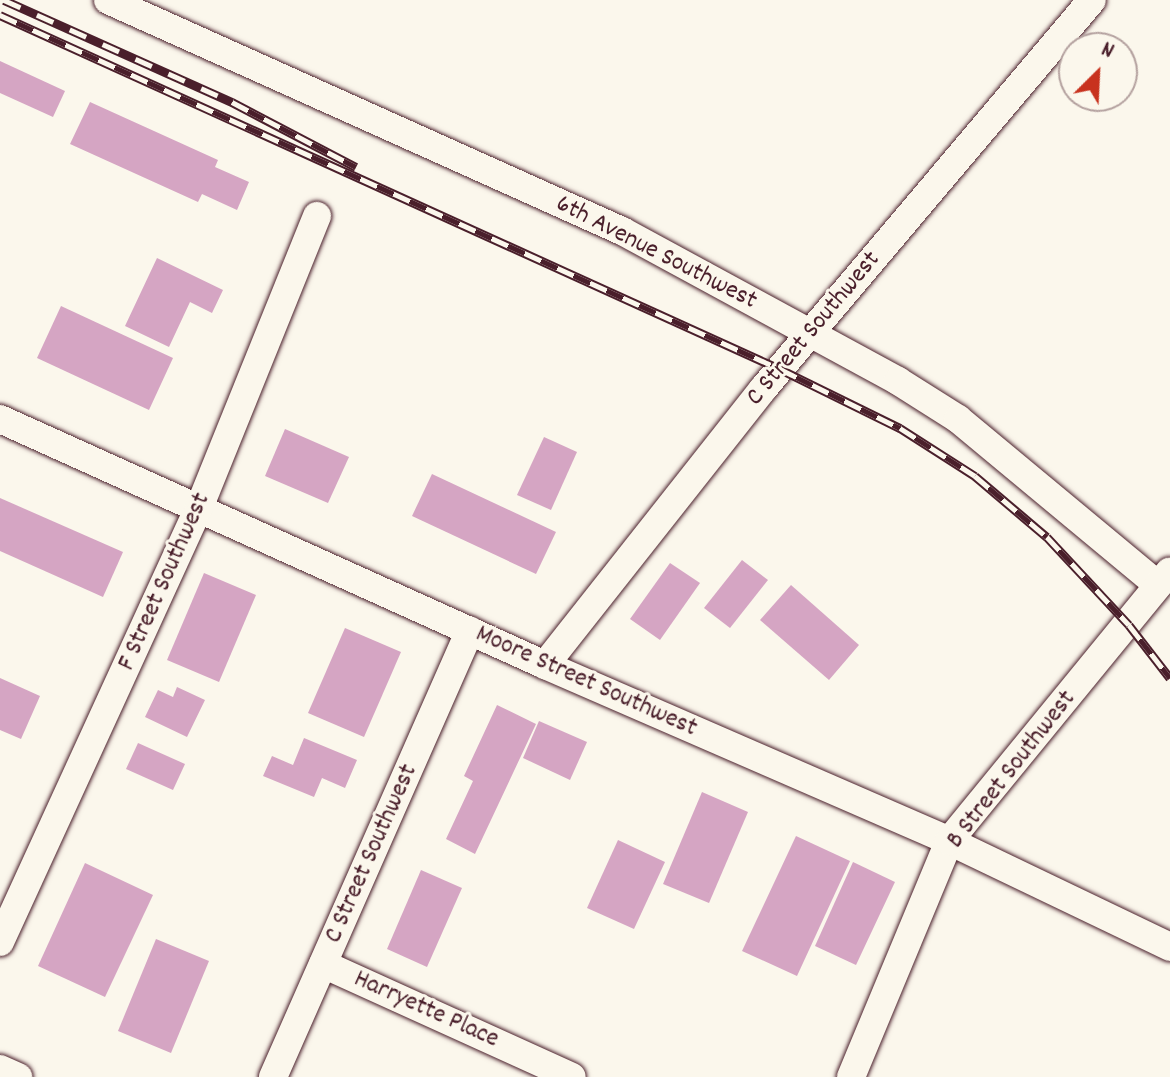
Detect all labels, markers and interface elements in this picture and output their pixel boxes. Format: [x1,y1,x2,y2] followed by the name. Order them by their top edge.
[1058,32,1138,112] north arrow
[1096,35,1118,68] text: N
[550,189,762,317] street label: 6th Avenue Southwest
[740,245,888,413] street label: C Street Southwest
[112,488,218,676] street label: F Street Southwest
[470,619,702,745] street label: Moore Street Southwest
[941,685,1083,855] street label: B Street Southwest
[319,760,425,948] street label: C Street Southwest
[349,964,503,1056] street label: Harryette Place

